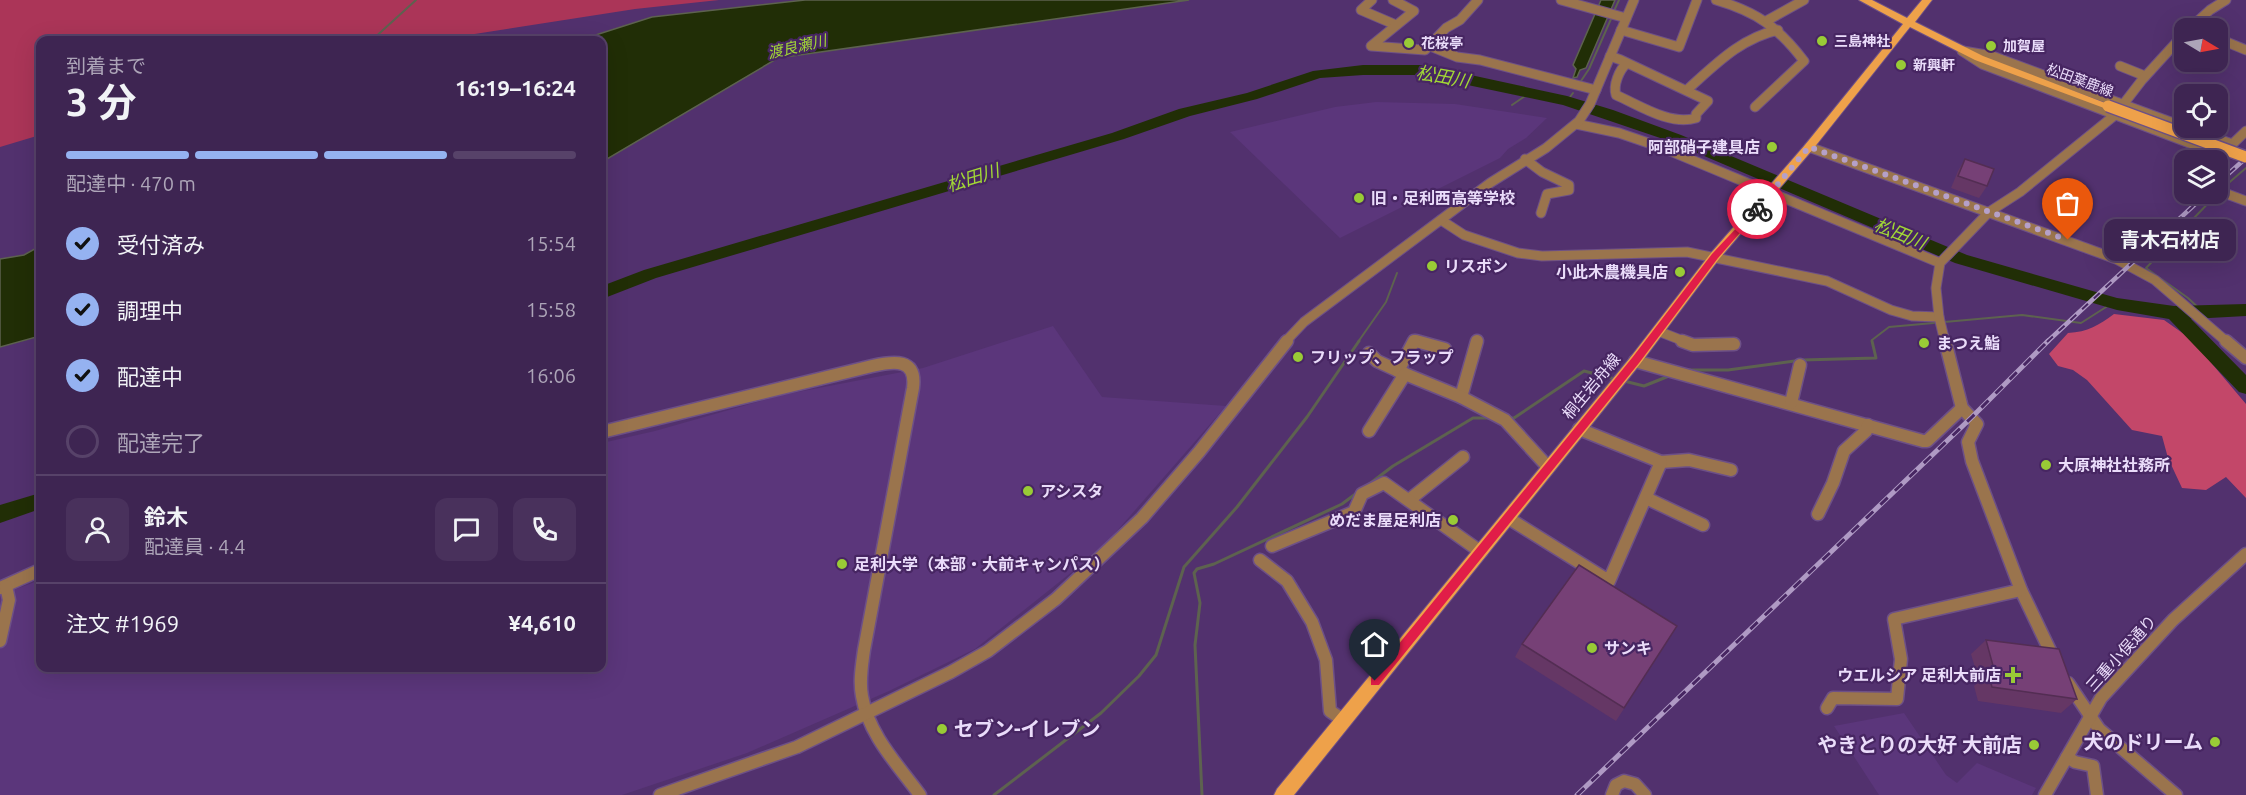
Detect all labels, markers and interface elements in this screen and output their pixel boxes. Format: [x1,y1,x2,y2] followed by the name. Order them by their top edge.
[2174,18,2228,72] north arrow
[2174,18,2228,204] map controls
[766,31,830,62] water label: 渡良瀬川
[1834,33,1890,49] place label: 三島神社
[1815,34,1829,48] marker: 三島神社
[1421,35,1463,51] place label: 花桜亭
[1402,36,1416,50] marker: 花桜亭
[2003,38,2045,54] place label: 加賀屋
[1984,39,1998,53] marker: 加賀屋
[66,54,146,77] text: 到着まで
[1913,57,1955,73] place label: 新興軒
[1894,58,1908,72] marker: 新興軒
[1415,61,1473,91] water label: 松田川
[2044,61,2116,99] street label: 松田葉鹿線
[455,75,576,100] text: 16:19–16:24
[66,80,136,123] text: 3 分
[2174,84,2228,138] button: locate
[1648,138,1760,156] place label: 阿部硝子建具店
[1765,140,1779,154] marker: 阿部硝子建具店
[2174,150,2228,204] button: layers
[944,159,1003,195] water label: 松田川
[66,172,196,195] text: 配達中 · 470 m
[2042,178,2093,240] pin
[1727,179,1787,239] courier
[2051,187,2084,220] icon: bag
[1371,189,1515,207] place label: 旧・足利西高等学校
[1352,191,1366,205] marker: 旧・足利西高等学校
[1741,193,1774,226] icon: bike
[1872,214,1931,253] water label: 松田川
[2104,219,2236,261] callout: 青木石材店
[66,227,99,260] icon: check
[2120,228,2220,251] text: 青木石材店
[117,232,205,257] text: 受付済み
[526,232,576,255] text: 15:54
[1444,257,1508,275] place label: リスボン
[1425,259,1439,273] marker: リスボン
[1556,263,1668,281] place label: 小此木農機具店
[1673,265,1687,279] marker: 小此木農機具店
[66,293,99,326] icon: check
[117,298,183,323] text: 調理中
[526,298,576,321] text: 15:58
[1936,334,2000,352] place label: まつえ鮨
[1917,336,1931,350] marker: まつえ鮨
[1310,348,1454,366] place label: フリップ、フラップ
[1291,350,1305,364] marker: フリップ、フラップ
[1558,350,1624,422] street label: 桐生岩舟線
[66,359,99,392] icon: check
[117,364,183,389] text: 配達中
[526,364,576,387] text: 16:06
[117,430,205,455] text: 配達完了
[2058,456,2170,474] place label: 大原神社社務所
[2039,458,2053,472] marker: 大原神社社務所
[1040,482,1103,500] place label: アシスタ
[1021,484,1035,498] marker: アシスタ
[66,498,129,561] button: person
[435,498,498,561] button: chat
[513,498,576,561] button: phone
[144,504,188,529] text: 鈴木
[1329,511,1441,529] place label: めだま屋足利店
[1446,513,1460,527] marker: めだま屋足利店
[144,535,246,558] text: 配達員 · 4.4
[854,555,1110,573] place label: 足利大学（本部・大前キャンパス）
[835,557,849,571] marker: 足利大学（本部・大前キャンパス）
[509,610,576,635] text: ¥4,610
[66,611,179,636] text: 注文 #1969
[2082,611,2160,695] street label: 三重小俣通り
[1349,619,1400,681] pin
[1358,628,1391,661] icon: home
[1604,639,1652,657] place label: サンキ
[1585,641,1599,655] marker: サンキ
[1837,666,2001,684] place label: ウエルシア 足利大前店
[2006,668,2020,682] marker: ウエルシア 足利大前店
[954,717,1101,740] place label: セブン-イレブン
[935,722,949,736] marker: セブン-イレブン
[2084,730,2203,753] place label: 犬のドリーム
[1817,733,2022,756] place label: やきとりの大好 大前店
[2208,735,2222,749] marker: 犬のドリーム
[2027,738,2041,752] marker: やきとりの大好 大前店

